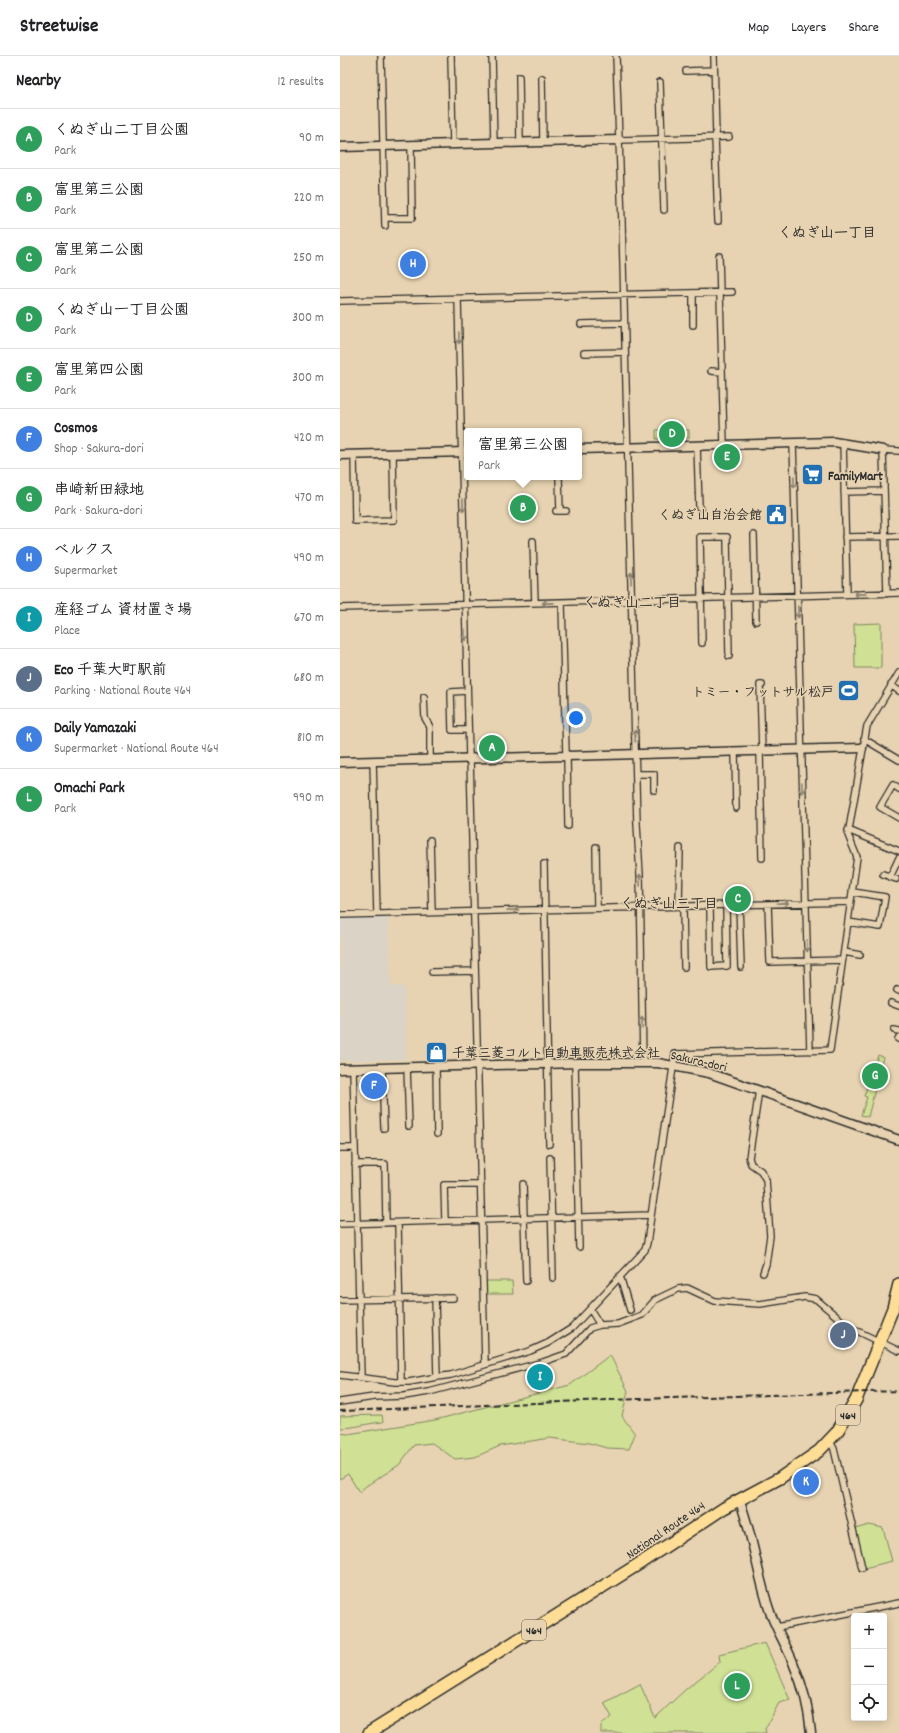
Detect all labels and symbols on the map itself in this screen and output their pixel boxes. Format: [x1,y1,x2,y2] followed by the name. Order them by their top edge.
[778,224,876,244] district label: くぬぎ山一丁目
[400,249,426,279] pin: H
[455,331,462,344] one-way arrow
[659,419,685,449] pin: D
[714,442,740,472] pin: E
[799,462,825,488] supermarket icon: FamilyMart
[828,468,883,487] place label: FamilyMart
[790,475,798,488] one-way arrow
[510,493,536,523] pin: B
[459,498,467,511] one-way arrow
[764,501,790,527] public building icon: くぬぎ山自治会館
[658,507,762,526] place label: くぬぎ山自治会館
[627,572,634,585] one-way arrow
[854,590,867,598] one-way arrow
[583,594,681,614] district label: くぬぎ山二丁目
[542,599,555,607] one-way arrow
[794,605,802,618] one-way arrow
[461,628,469,641] one-way arrow
[836,678,862,704] sports icon: トミー・フットサル松戸
[692,684,834,703] place label: トミー・フットサル松戸
[566,708,586,728] your location
[631,730,639,743] one-way arrow
[479,733,505,763] pin: A
[798,781,806,794] one-way arrow
[636,874,644,887] one-way arrow
[725,884,751,914] pin: C
[620,895,718,915] district label: くぬぎ山三丁目
[776,900,789,907] one-way arrow
[506,907,519,914] one-way arrow
[803,939,811,952] one-way arrow
[639,1017,646,1030] one-way arrow
[423,1039,449,1065] shop icon: 千葉三菱コルト自動車販売株式会社
[452,1045,660,1064] place label: 千葉三菱コルト自動車販売株式会社
[668,1047,729,1078] street label: Sakura-dori
[862,1061,888,1091] pin: G
[361,1071,387,1101] pin: F
[830,1320,856,1350] pin: J
[527,1362,553,1392] pin: I
[836,1405,860,1425] road number: 464
[793,1467,819,1497] pin: K
[623,1497,710,1565] street label: National Route 464
[522,1620,546,1640] road number: 464
[724,1671,750,1701] pin: L

